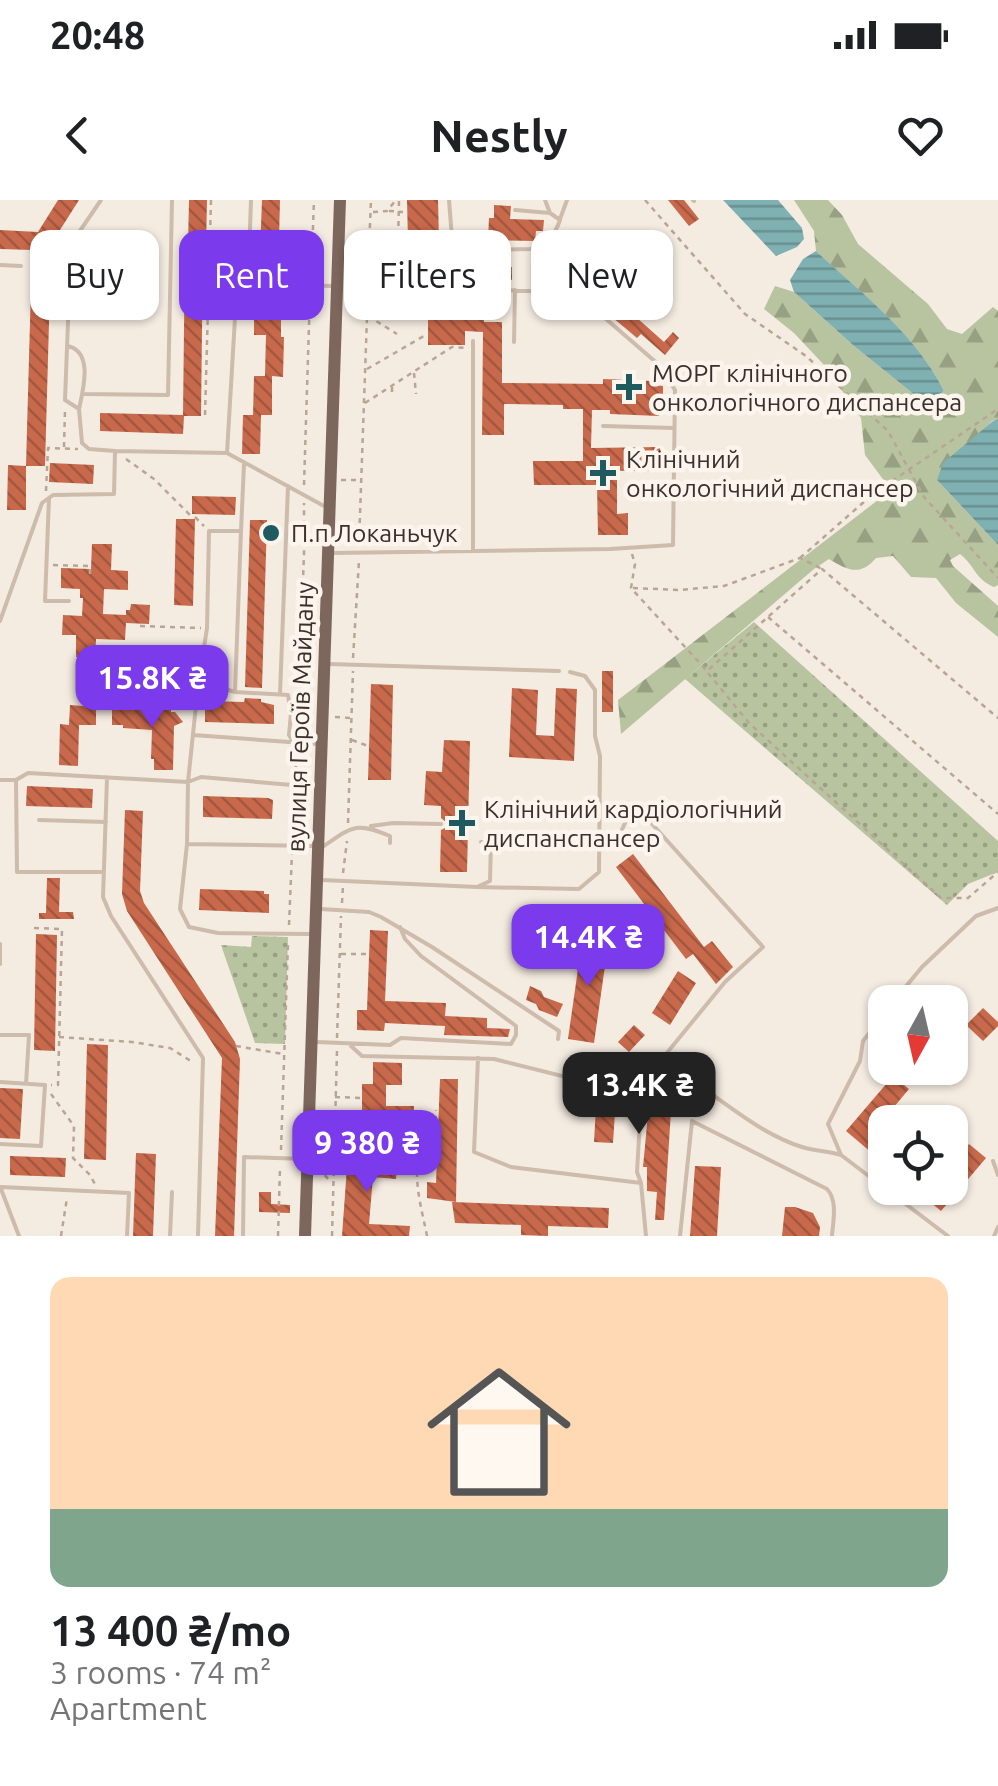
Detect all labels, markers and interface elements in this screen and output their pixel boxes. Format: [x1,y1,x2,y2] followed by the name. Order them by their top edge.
[50,14,145,56] text: 20:48
[50,108,105,163] icon: back
[893,108,948,163] icon: heart
[430,110,568,161] text: Nestly
[30,230,159,320] chip: Buy
[179,230,324,320] chip: Rent
[344,230,511,320] chip: Filters
[531,230,673,320] chip: New
[652,359,962,416] place label: МОРГ клінічного онкологічного диспансера
[616,374,642,400] marker: МОРГ клінічного онкологічного диспансера
[626,445,914,502] place label: Клінічний онкологічний диспансер
[590,460,616,486] marker: Клінічний онкологічний диспансер
[291,519,458,547] place label: П.п Локаньчук
[260,522,282,544] marker: П.п Локаньчук
[281,581,319,853] street label: вулиця Героїв Майдану
[60,645,244,730] pin: 15.8K ₴
[98,659,206,695] text: 15.8K ₴
[484,795,783,852] place label: Клінічний кардіологічний диспанспансер
[449,810,475,836] marker: Клінічний кардіологічний диспанспансер
[496,904,680,989] pin: 14.4K ₴
[534,918,642,954] text: 14.4K ₴
[868,985,968,1085] north arrow
[868,985,968,1205] map controls
[547,1052,731,1137] pin: 13.4K ₴
[585,1066,693,1102] text: 13.4K ₴
[868,1105,968,1205] button: locate
[275,1110,459,1195] pin: 9 380 ₴
[314,1124,420,1160] text: 9 380 ₴
[409,1342,589,1522] icon: home
[50,1607,291,1654] text: 13 400 ₴/mo
[50,1654,271,1690] text: 3 rooms · 74 m²
[50,1690,207,1726] text: Apartment

